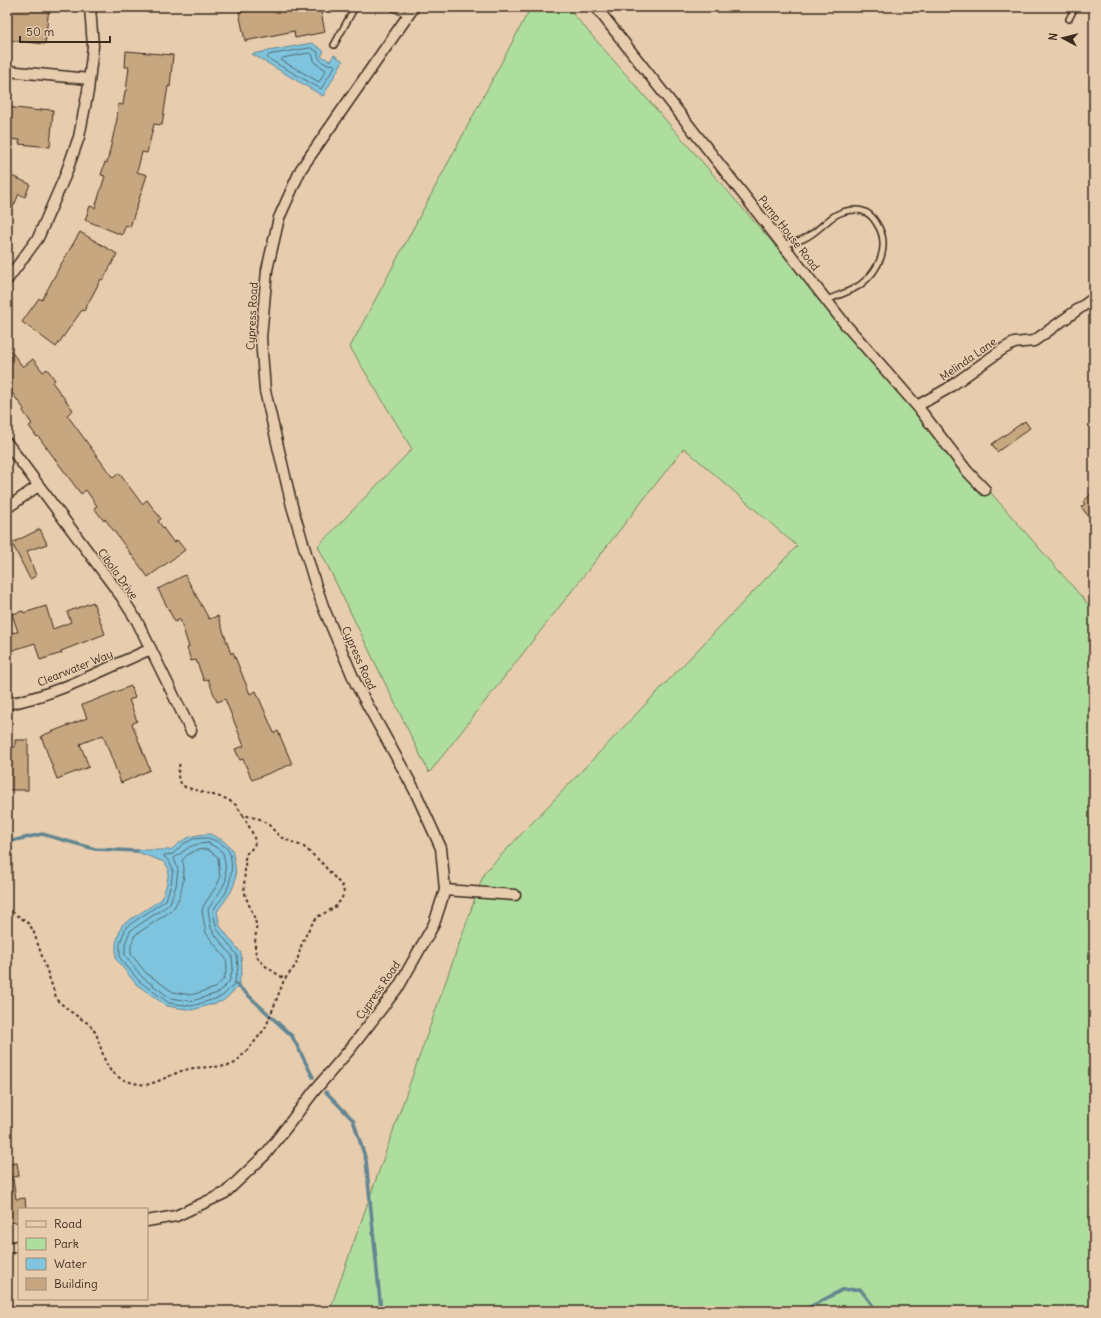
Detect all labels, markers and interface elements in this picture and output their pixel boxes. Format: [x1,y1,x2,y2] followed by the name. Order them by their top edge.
[20,18,110,44] scale bar
[1043,18,1083,58] north arrow
[26,24,55,39] text: 50 m
[1046,32,1060,41] text: N
[755,193,823,274] street label: Pump House Road
[243,281,261,350] street label: Cypress Road
[937,334,999,384] street label: Melinda Lane
[95,546,141,602] street label: Cibola Drive
[339,624,379,692] street label: Cypress Road
[35,647,115,689] street label: Clearwater Way
[353,958,404,1022] street label: Cypress Road
[18,1208,148,1300] legend
[54,1216,82,1231] text: Road
[54,1236,79,1251] text: Park
[54,1256,87,1271] text: Water
[54,1276,98,1291] text: Building

